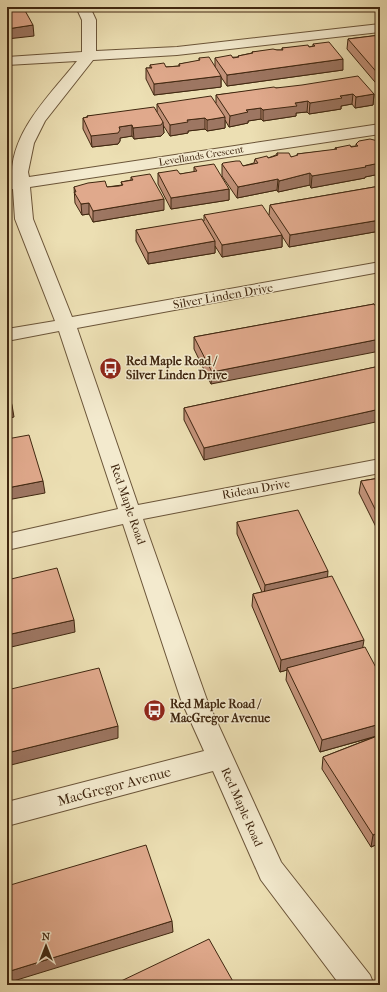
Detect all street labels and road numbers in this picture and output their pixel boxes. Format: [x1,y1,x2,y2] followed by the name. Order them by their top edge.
[158,143,245,169] street label: Levellands Crescent
[172,280,274,312] street label: Silver Linden Drive
[108,462,149,547] street label: Red Maple Road
[221,476,291,502] street label: Rideau Drive
[56,763,173,810] street label: MacGregor Avenue
[218,765,266,849] street label: Red Maple Road

